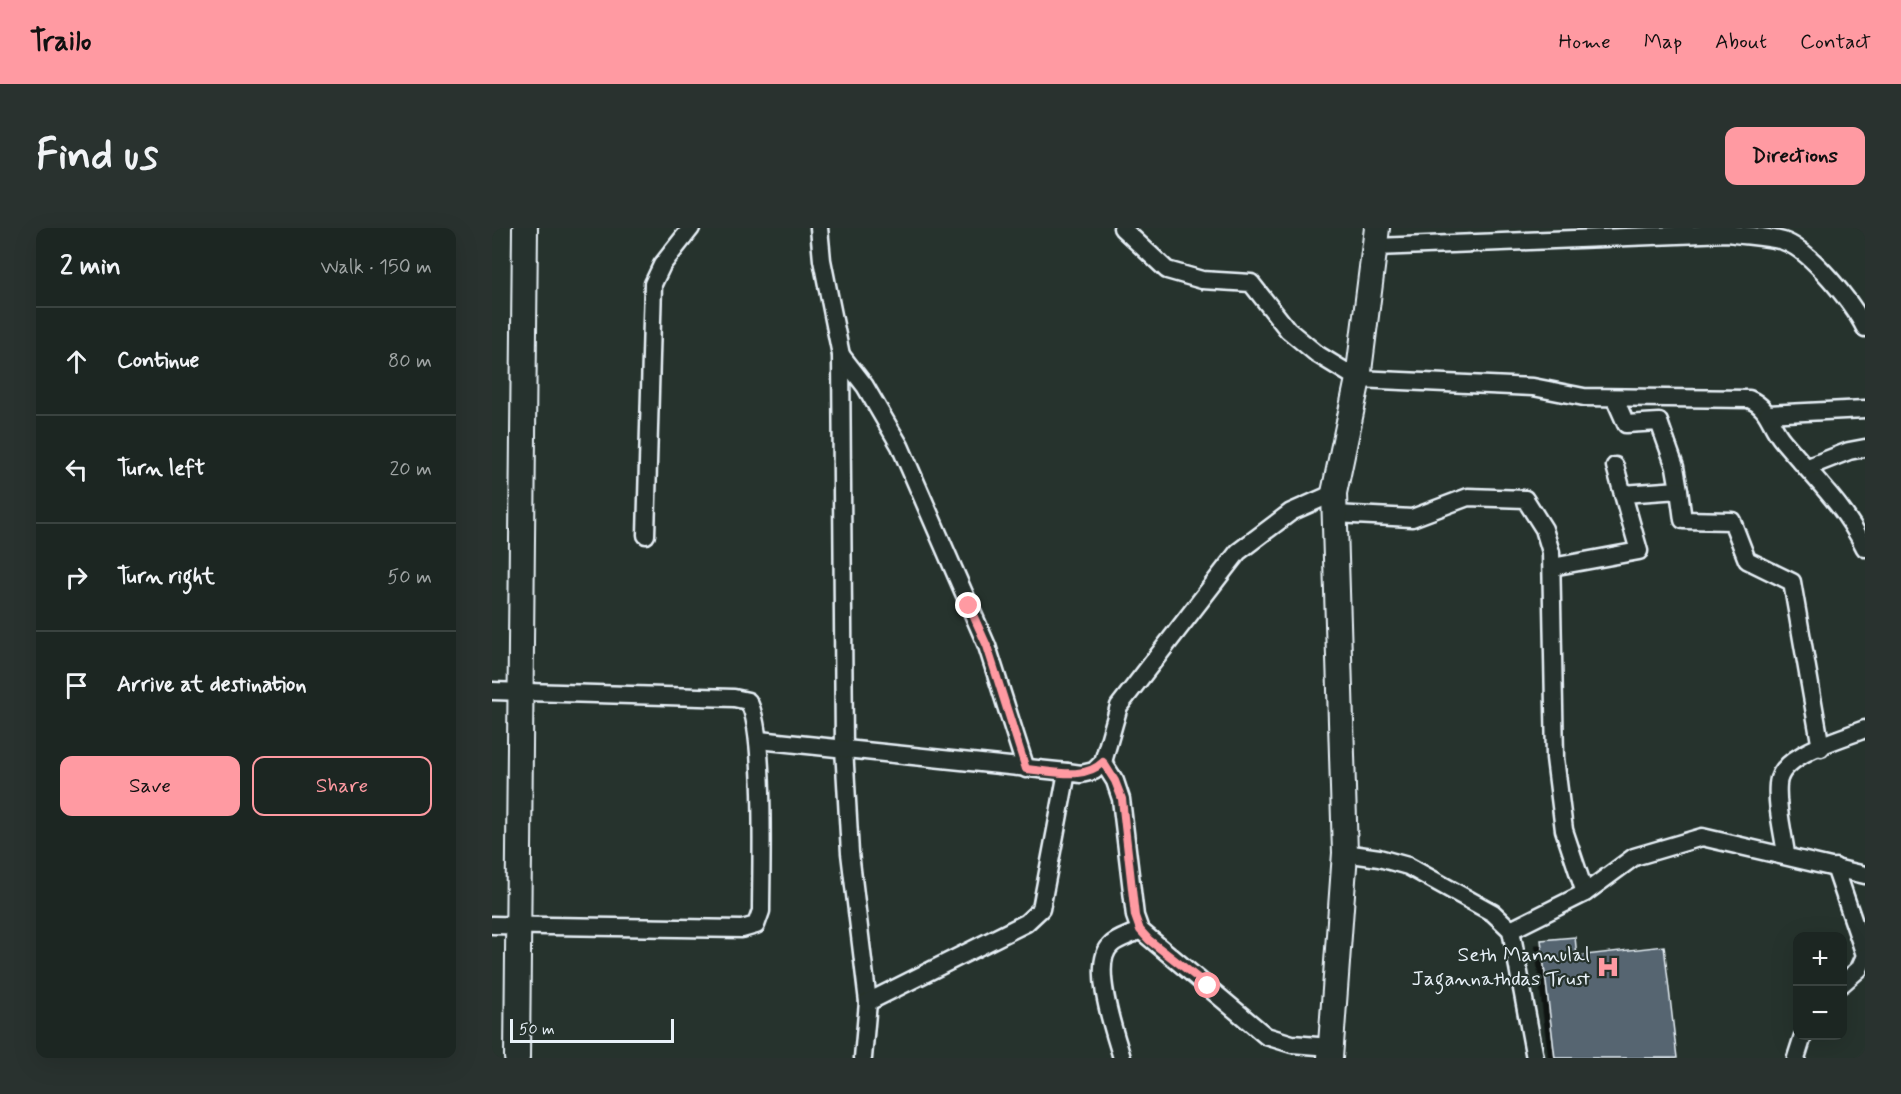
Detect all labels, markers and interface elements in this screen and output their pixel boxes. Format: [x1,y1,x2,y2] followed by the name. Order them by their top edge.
[30,24,91,61] text: Trailo
[1559,28,1611,56] text: Home
[1644,28,1682,56] text: Map
[1715,28,1767,56] text: About
[1800,28,1871,56] text: Contact
[1725,127,1865,185] button: Directions
[36,129,158,184] text: Find us
[60,250,121,284] text: 2 min
[320,254,432,281] text: Walk · 150 m
[60,345,93,378] icon: ahead
[117,347,199,375] text: Continue
[388,348,432,375] text: 80 m
[60,453,93,486] icon: left
[117,455,205,483] text: Turn left
[389,456,432,483] text: 20 m
[60,561,93,594] icon: right
[117,563,215,591] text: Turn right
[387,564,432,591] text: 50 m
[955,592,981,618] route end
[60,669,93,702] icon: arrive
[117,671,307,699] text: Arrive at destination
[60,756,240,816] button: Save
[252,756,432,816] button: Share
[1793,932,1847,1040] map controls
[1793,932,1847,986] button: +
[1412,941,1590,995] place label: Seth Mannulal Jagannathdas Trust
[1595,954,1621,980] hospital icon: Seth Mannulal Jagannathdas Trust
[1194,972,1220,998] route start
[1793,986,1847,1040] button: −
[510,1016,674,1044] scale bar
[519,1019,555,1040] text: 50 m

